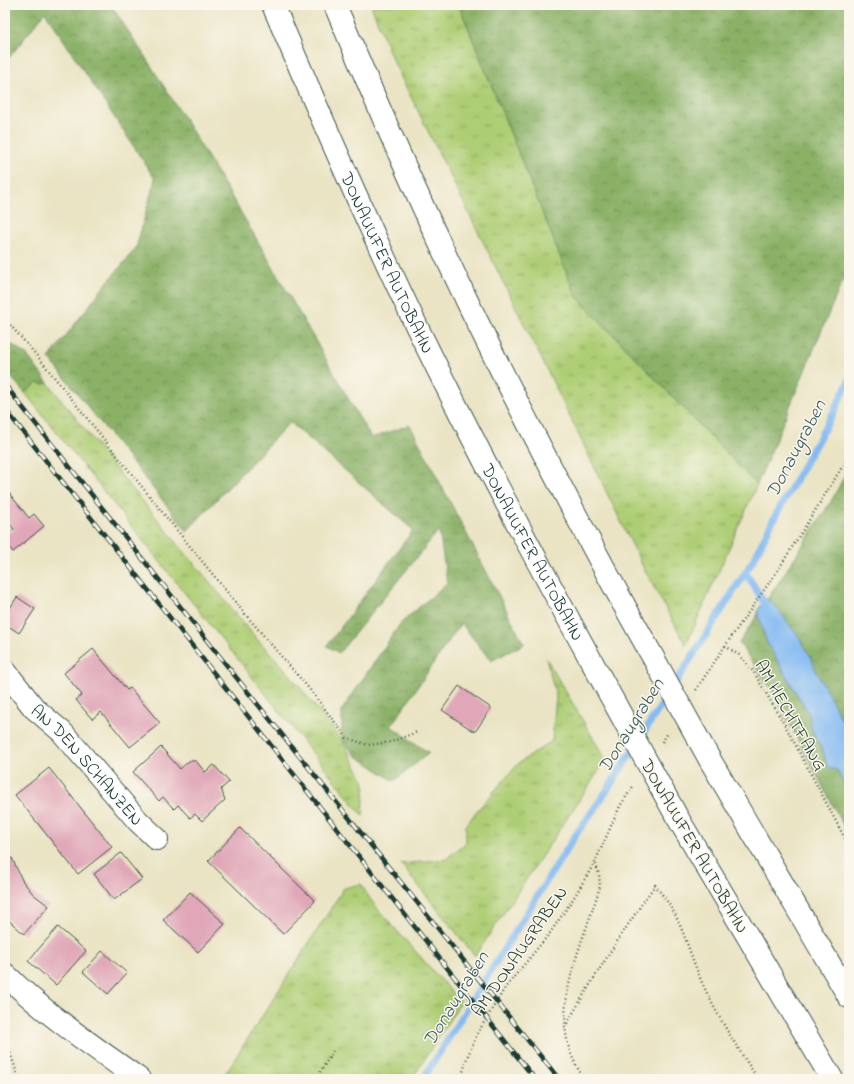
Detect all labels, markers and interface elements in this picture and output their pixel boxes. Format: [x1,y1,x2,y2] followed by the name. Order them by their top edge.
[332,168,439,359] street label: DONAUUFER AUTOBAHN
[760,395,835,503] water label: Donaugraben
[473,459,589,646] street label: DONAUUFER AUTOBAHN
[747,655,832,777] street label: AM HECHTFANG
[592,673,673,779] water label: Donaugraben
[24,699,148,833] street label: AN DEN SCHANZEN
[632,754,754,939] street label: DONAUUFER AUTOBAHN
[466,882,575,1023] street label: AM DONAUGRABEN
[417,946,498,1052] water label: Donaugraben

